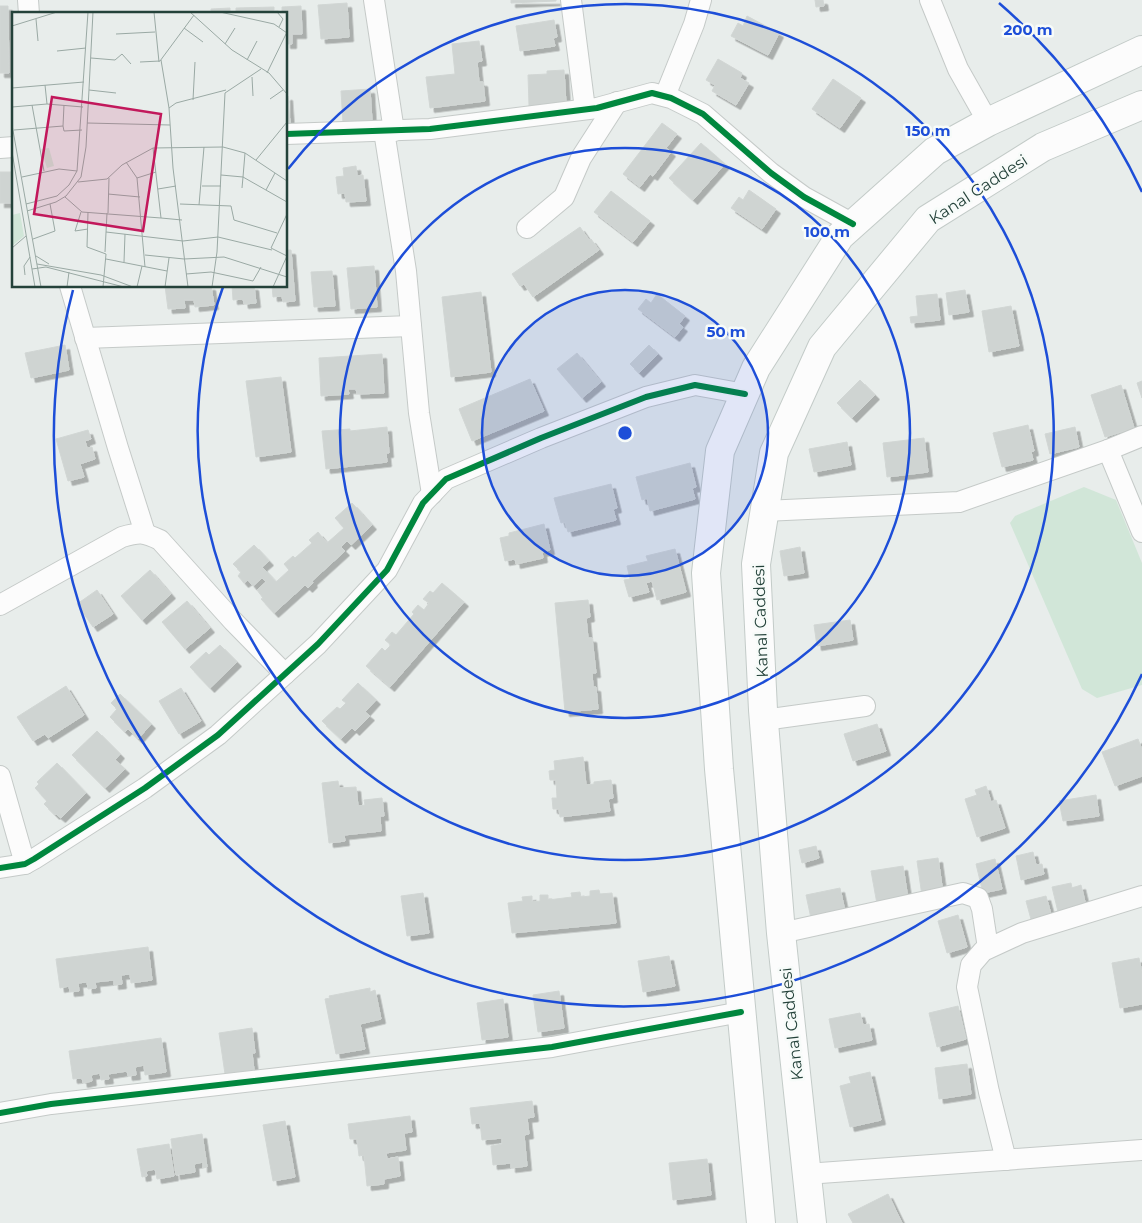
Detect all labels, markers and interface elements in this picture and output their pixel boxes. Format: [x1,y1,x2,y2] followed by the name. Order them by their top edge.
[12,12,288,288] inset map
[1003,20,1053,39] text: 200 m
[906,121,950,140] text: 150 m
[926,151,1031,228] street label: Kanal Caddesi
[804,222,850,241] text: 100 m
[706,322,746,341] text: 50 m
[616,424,634,442] centre of rings
[749,564,772,678] street label: Kanal Caddesi
[776,967,807,1081] street label: Kanal Caddesi

